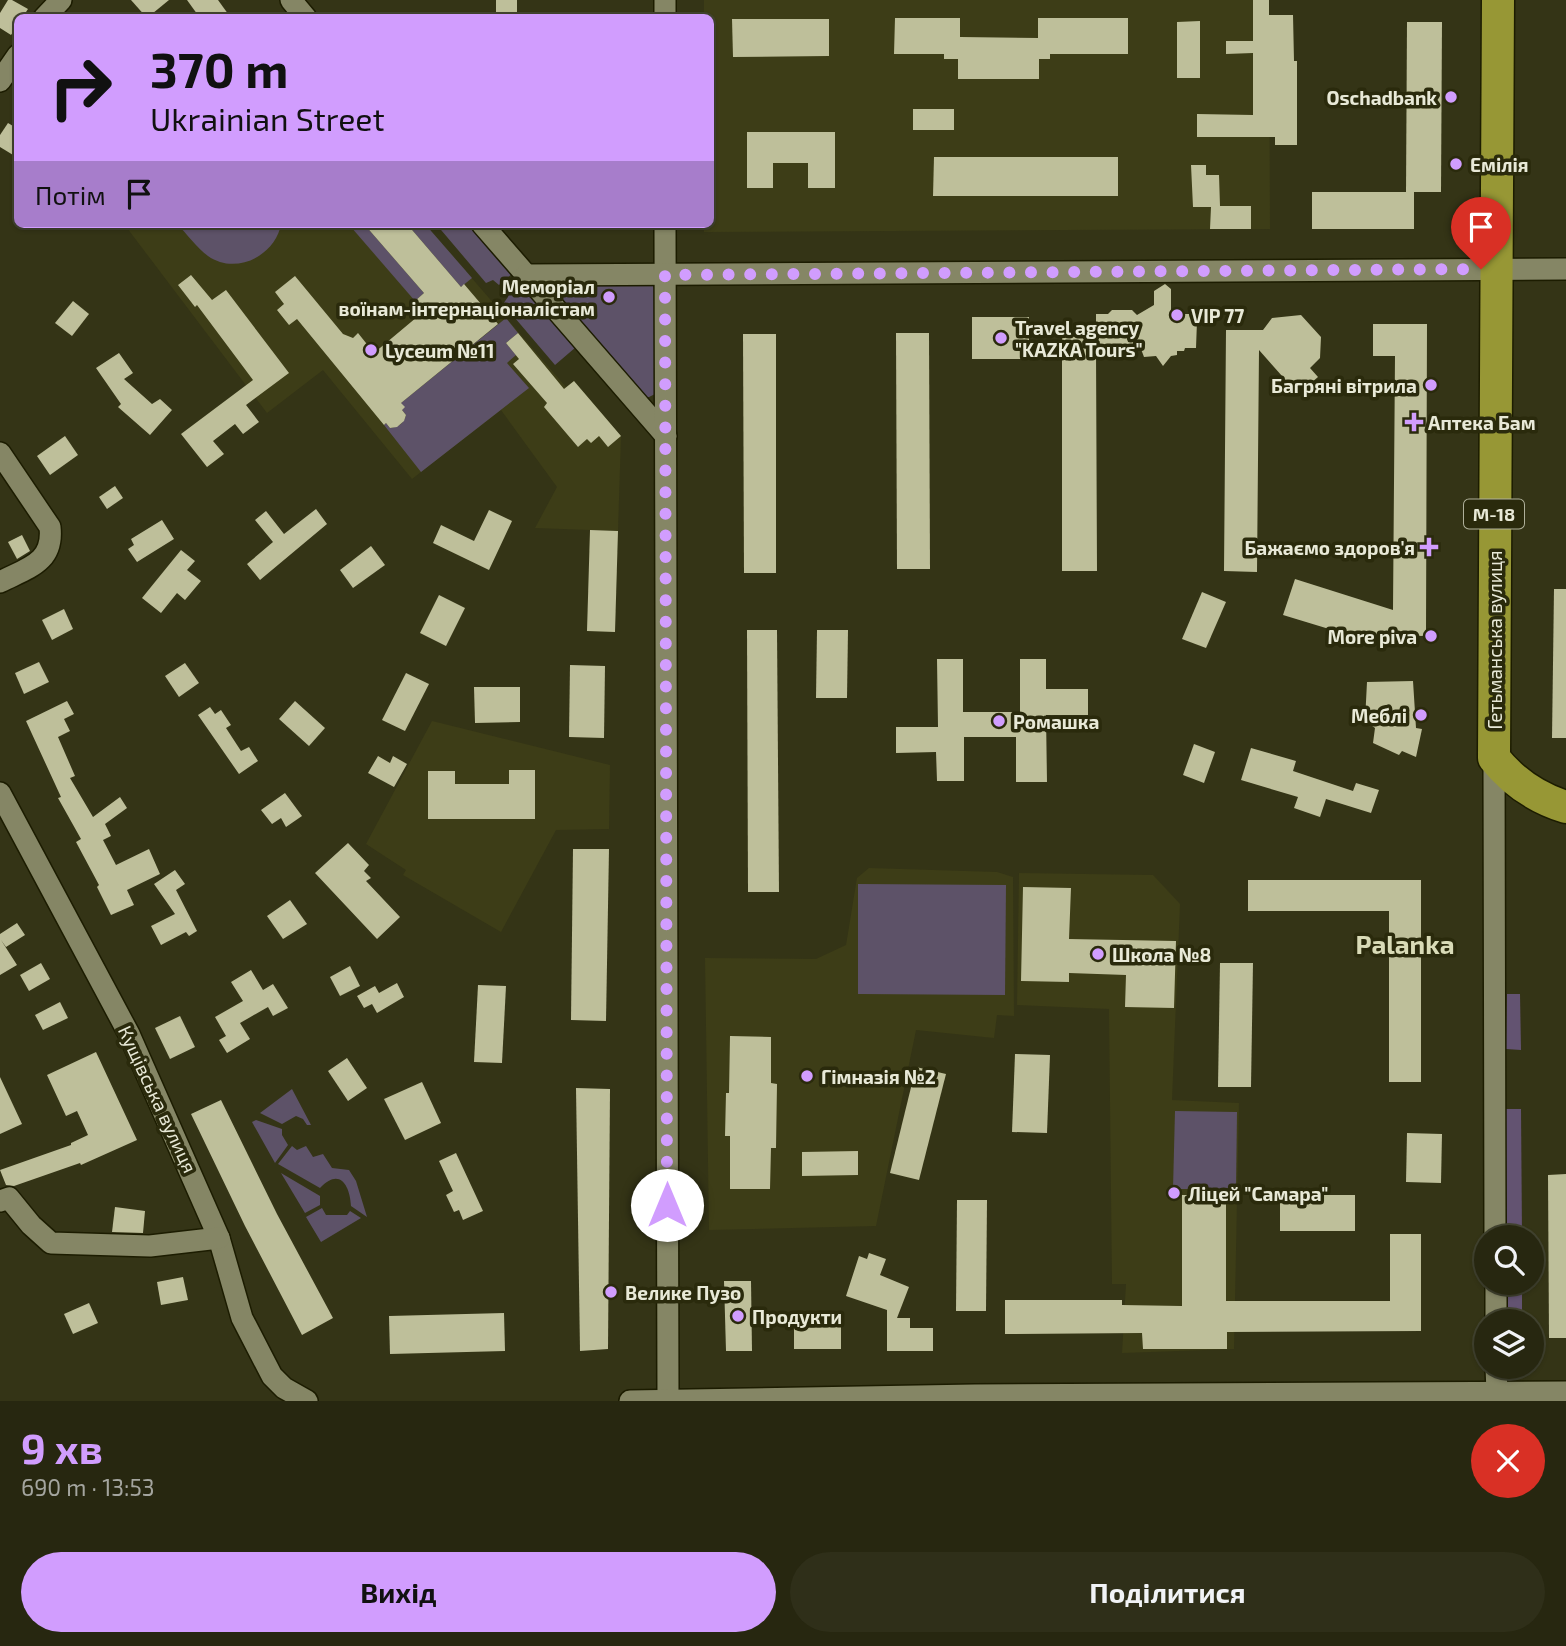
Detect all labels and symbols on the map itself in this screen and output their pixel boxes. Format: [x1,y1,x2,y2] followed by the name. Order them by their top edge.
[1326,86,1437,109] place label: Oschadbank
[1443,89,1459,105] marker: Oschadbank
[1470,153,1529,176] place label: Емілія
[1448,156,1464,172] marker: Емілія
[1451,197,1511,269] pin
[339,275,595,320] place label: Меморіал воїнам-інтернаціоналістам
[601,289,617,305] marker: Меморіал воїнам-інтернаціоналістам
[1191,304,1244,327] place label: VIP 77
[1169,307,1185,323] marker: VIP 77
[1015,316,1143,361] place label: Travel agency "KAZKA Tours"
[993,330,1009,346] marker: Travel agency "KAZKA Tours"
[385,339,495,363] place label: Lyceum №11
[363,342,379,358] marker: Lyceum №11
[1271,374,1417,397] place label: Багряні вітрила
[1423,377,1439,393] marker: Багряні вітрила
[1428,411,1536,434] place label: Аптека Бам
[1406,414,1422,430] marker: Аптека Бам
[1464,500,1524,528] road number: М-18
[1244,536,1415,559] place label: Бажаємо здоров'я
[1421,539,1437,555] marker: Бажаємо здоров'я
[1483,551,1507,729] street label: Гетьманська вулиця
[1328,625,1417,648] place label: More piva
[1423,628,1439,644] marker: More piva
[1351,704,1407,727] place label: Меблі
[1413,707,1429,723] marker: Меблі
[1013,710,1099,733] place label: Ромашка
[991,713,1007,729] marker: Ромашка
[1355,928,1455,959] district label: Palanka
[1112,943,1211,966] place label: Школа №8
[1090,946,1106,962] marker: Школа №8
[113,1022,202,1177] street label: Кущівська вулиця
[821,1065,936,1088] place label: Гімназія №2
[799,1068,815,1084] marker: Гімназія №2
[630,1168,704,1242] position arrow
[1188,1182,1328,1205] place label: Ліцей "Самара"
[1166,1185,1182,1201] marker: Ліцей "Самара"
[625,1281,741,1304] place label: Велике Пузо
[603,1284,619,1300] marker: Велике Пузо
[752,1305,842,1328] place label: Продукти
[730,1308,746,1324] marker: Продукти

